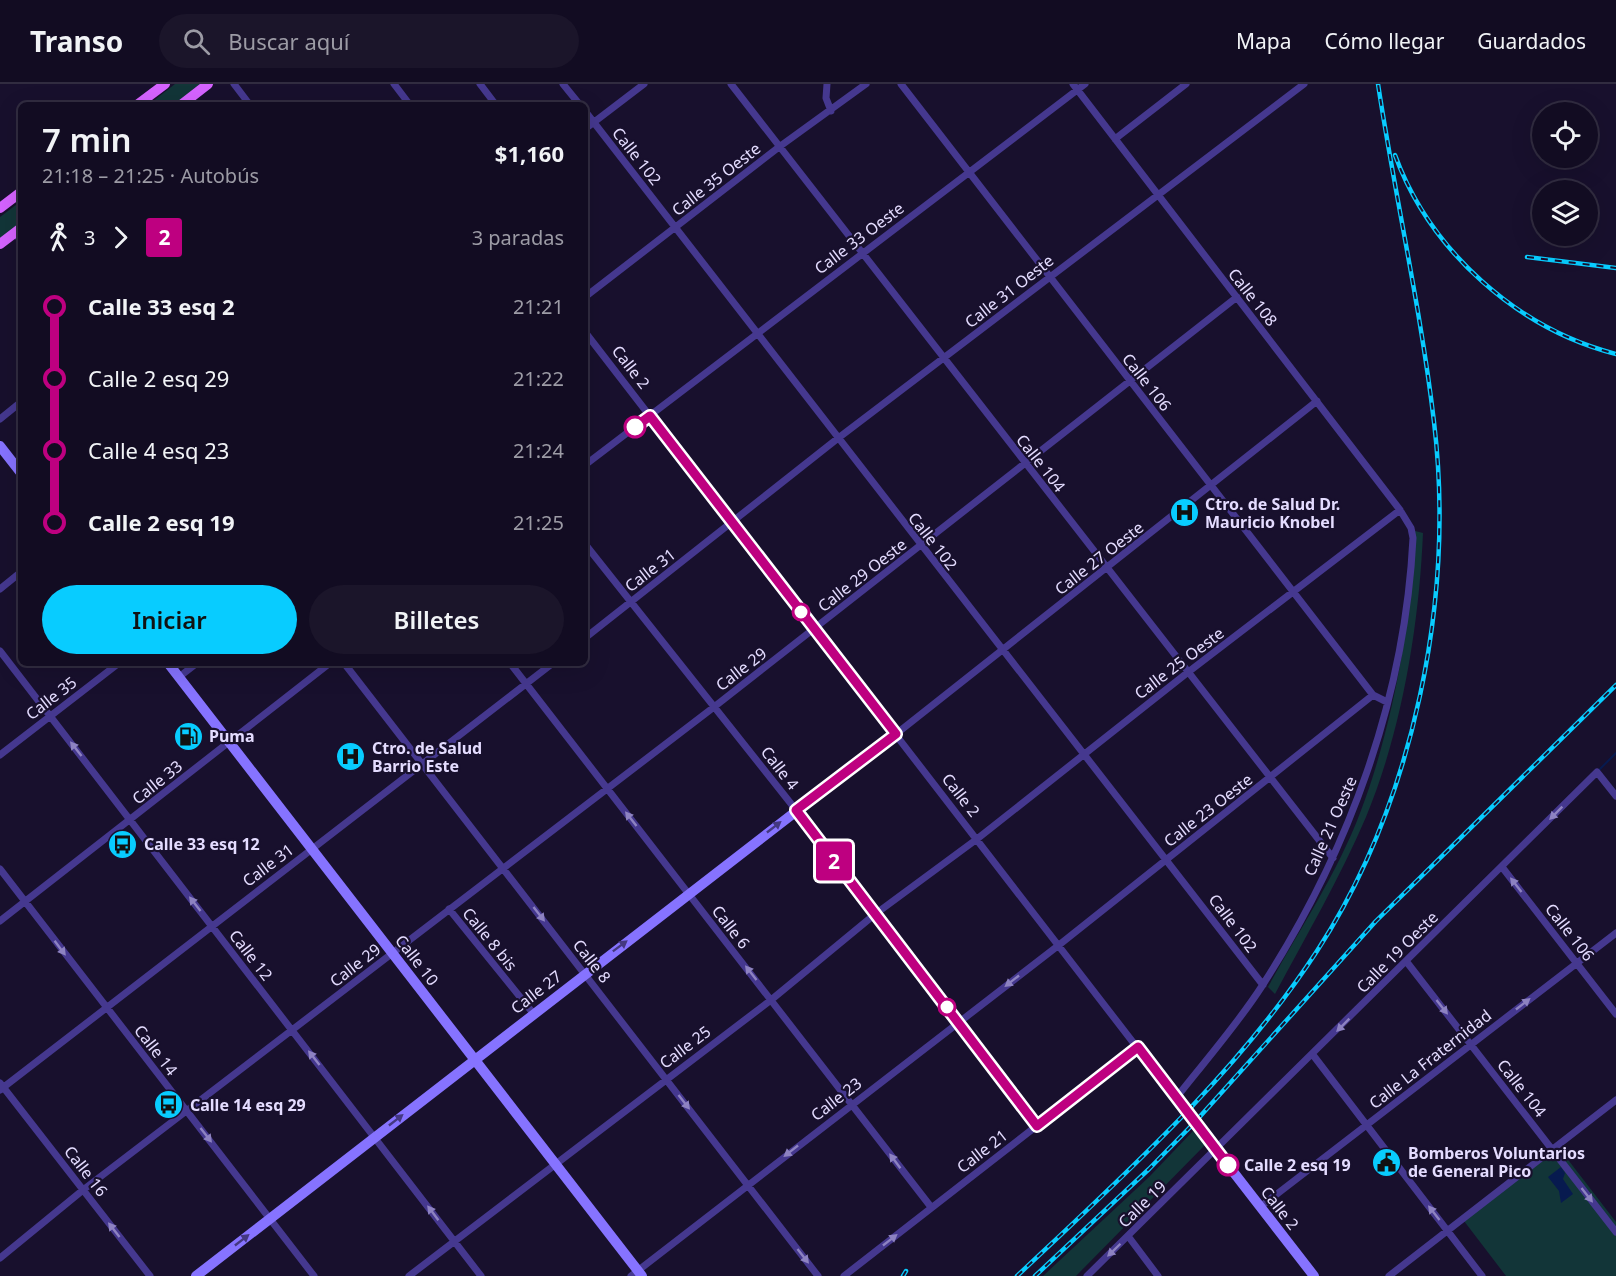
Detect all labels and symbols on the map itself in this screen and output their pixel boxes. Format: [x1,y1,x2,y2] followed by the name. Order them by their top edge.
[607,122,667,190] street label: Calle 102
[667,137,765,221] street label: Calle 35 Oeste
[810,197,908,279] street label: Calle 33 Oeste
[960,249,1058,333] street label: Calle 31 Oeste
[1223,263,1283,331] street label: Calle 108
[607,341,655,393] street label: Calle 2
[1117,348,1177,416] street label: Calle 106
[624,416,646,438] unlabelled marker
[1011,429,1071,497] street label: Calle 104
[1205,493,1340,533] place label: Ctro. de Salud Dr. Mauricio Knobel
[1168,497,1200,529] hospital icon: Ctro. de Salud Dr. Mauricio Knobel
[903,507,963,575] street label: Calle 102
[1050,516,1148,600] street label: Calle 27 Oeste
[813,533,911,617] street label: Calle 29 Oeste
[620,543,680,597] street label: Calle 31
[792,603,810,621] unlabelled marker
[1130,622,1228,704] street label: Calle 25 Oeste
[711,642,771,696] street label: Calle 29
[21,671,81,725] street label: Calle 35
[172,720,204,752] fuel station icon: Puma
[209,725,255,747] place label: Puma
[372,737,482,777] place label: Ctro. de Salud Barrio Este
[335,741,367,773] hospital icon: Ctro. de Salud Barrio Este
[70,742,82,758] one-way arrow
[756,742,804,794] street label: Calle 4
[127,755,187,809] street label: Calle 33
[1159,768,1257,852] street label: Calle 23 Oeste
[937,769,985,821] street label: Calle 2
[1298,773,1362,879] street label: Calle 21 Oeste
[1549,806,1563,820] one-way arrow
[625,812,637,827] one-way arrow
[767,821,782,833] one-way arrow
[107,828,139,860] bus stop icon: Calle 33 esq 12
[144,833,260,855] place label: Calle 33 esq 12
[238,839,298,891] street label: Calle 31
[814,842,854,880] line badge: 2
[1509,877,1522,893] one-way arrow
[1204,889,1262,957] street label: Calle 102
[189,896,201,912] one-way arrow
[1540,898,1600,966] street label: Calle 106
[707,901,755,953] street label: Calle 6
[458,903,522,975] street label: Calle 8 bis
[533,906,546,922] one-way arrow
[1351,906,1443,998] street label: Calle 19 Oeste
[224,925,278,985] street label: Calle 12
[390,930,444,990] street label: Calle 10
[568,935,616,987] street label: Calle 8
[325,938,385,992] street label: Calle 29
[54,940,66,956] one-way arrow
[612,940,628,952] one-way arrow
[506,965,566,1019] street label: Calle 27
[745,966,757,981] one-way arrow
[1005,974,1020,986] one-way arrow
[938,998,956,1016] unlabelled marker
[1514,998,1530,1010] one-way arrow
[1436,1000,1448,1015] one-way arrow
[1364,1004,1496,1114] street label: Calle La Fraternidad
[1336,1017,1350,1032] one-way arrow
[129,1020,183,1080] street label: Calle 14
[655,1021,715,1073] street label: Calle 25
[308,1051,320,1067] one-way arrow
[1492,1054,1552,1122] street label: Calle 104
[806,1072,866,1126] street label: Calle 23
[153,1089,185,1121] bus stop icon: Calle 14 esq 29
[678,1093,690,1109] one-way arrow
[190,1094,306,1116] place label: Calle 14 esq 29
[388,1114,403,1126] one-way arrow
[952,1124,1012,1178] street label: Calle 21
[199,1127,212,1143] one-way arrow
[59,1141,113,1201] street label: Calle 16
[1408,1142,1585,1182] place label: Bomberos Voluntarios de General Pico
[784,1145,799,1157] one-way arrow
[1371,1146,1403,1178] public building icon: Bomberos Voluntarios de General Pico
[890,1153,902,1168] one-way arrow
[1217,1154,1239,1176] marker: Calle 2 esq 19
[1244,1154,1351,1176] place label: Calle 2 esq 19
[1113,1176,1171,1232] street label: Calle 19
[1256,1182,1304,1234] street label: Calle 2
[1581,1187,1593,1202] one-way arrow
[426,1205,439,1221] one-way arrow
[1427,1205,1440,1221] one-way arrow
[108,1222,121,1238] one-way arrow
[234,1233,250,1246] one-way arrow
[882,1234,897,1246] one-way arrow
[1107,1242,1121,1256] one-way arrow
[797,1248,809,1264] one-way arrow

